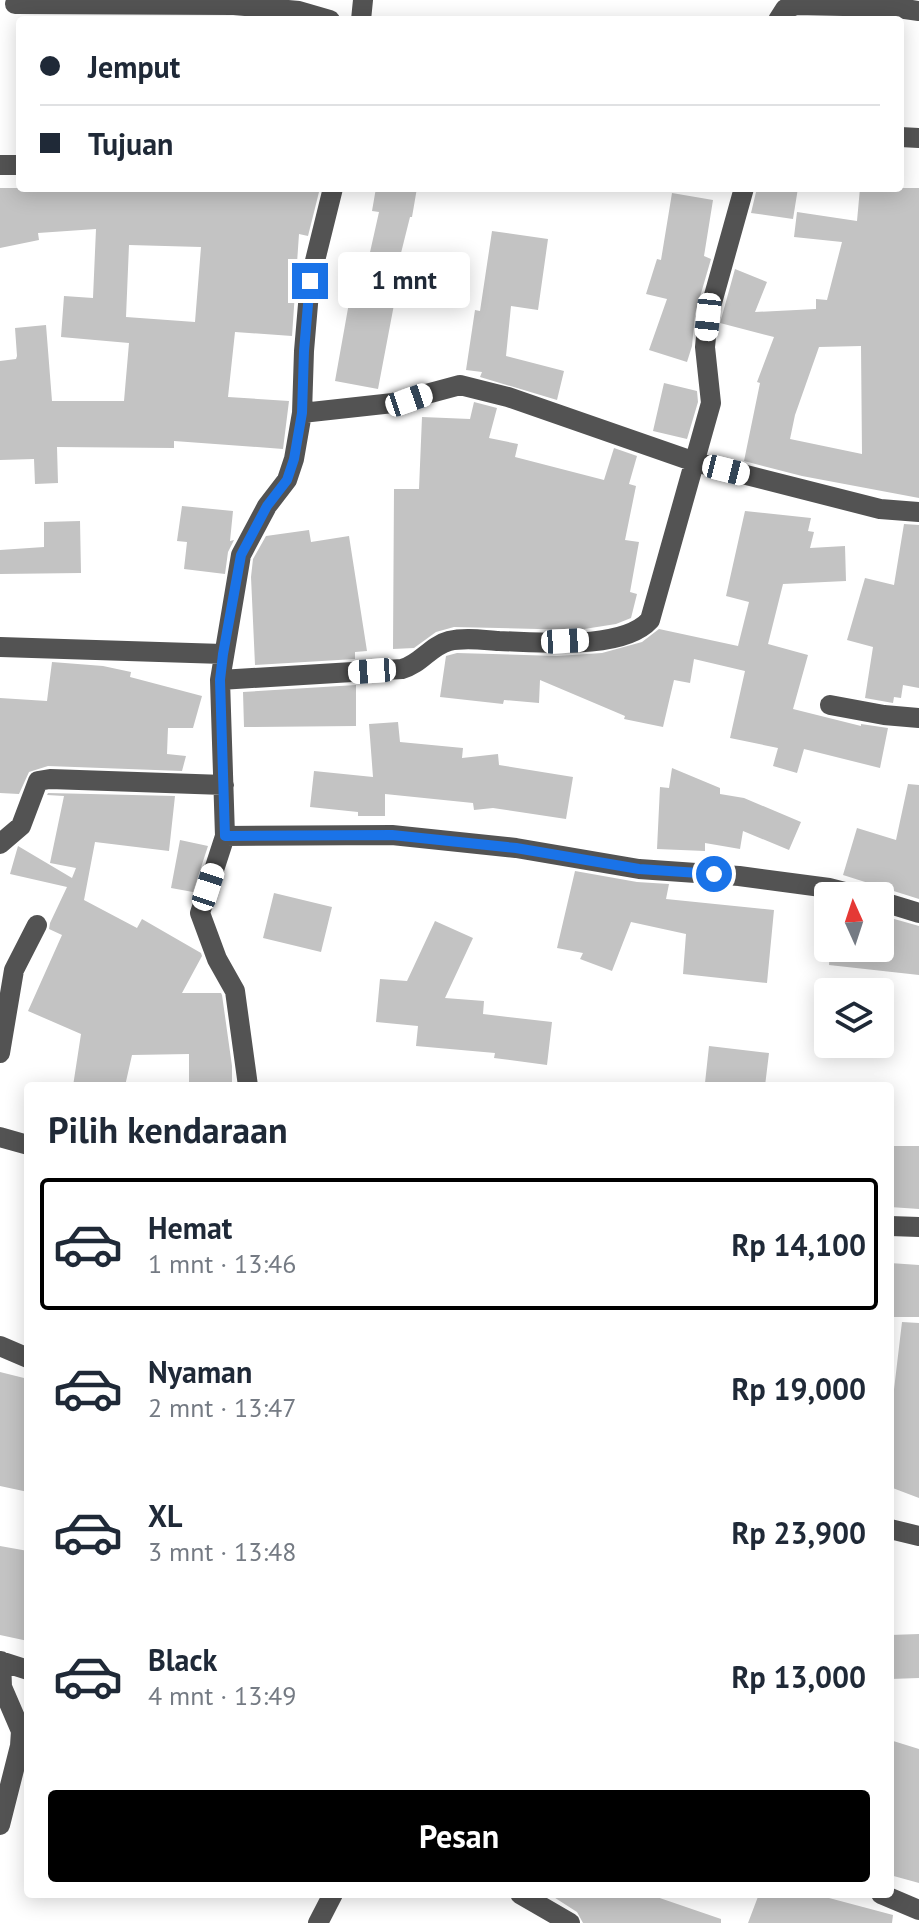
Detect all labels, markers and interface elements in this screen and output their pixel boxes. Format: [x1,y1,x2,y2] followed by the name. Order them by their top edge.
[88,47,180,86] text: Jemput
[88,124,173,163] text: Tujuan
[338,253,470,309] callout: 1 mnt
[292,263,328,299] route end
[371,263,437,296] text: 1 mnt
[694,292,722,342] car
[382,381,436,419] car
[700,453,752,487] car
[540,628,590,654] car
[347,657,397,685] car
[696,856,732,892] route start
[189,860,227,914] car
[814,882,894,962] north arrow
[814,882,894,1058] map controls
[814,978,894,1058] button: layers
[48,1106,288,1153] text: Pilih kendaraan
[52,1208,124,1280] icon: car
[148,1208,232,1247] text: Hemat
[732,1225,866,1264] text: Rp 14,100
[148,1247,296,1280] text: 1 mnt · 13:46
[52,1352,124,1424] icon: car
[148,1352,252,1391] text: Nyaman
[732,1369,866,1408] text: Rp 19,000
[148,1391,296,1424] text: 2 mnt · 13:47
[52,1496,124,1568] icon: car
[148,1496,182,1535] text: XL
[732,1513,866,1552] text: Rp 23,900
[148,1535,296,1568] text: 3 mnt · 13:48
[52,1640,124,1712] icon: car
[148,1640,217,1679] text: Black
[732,1657,866,1696] text: Rp 13,000
[148,1679,296,1712] text: 4 mnt · 13:49
[48,1790,870,1882] button: Pesan

